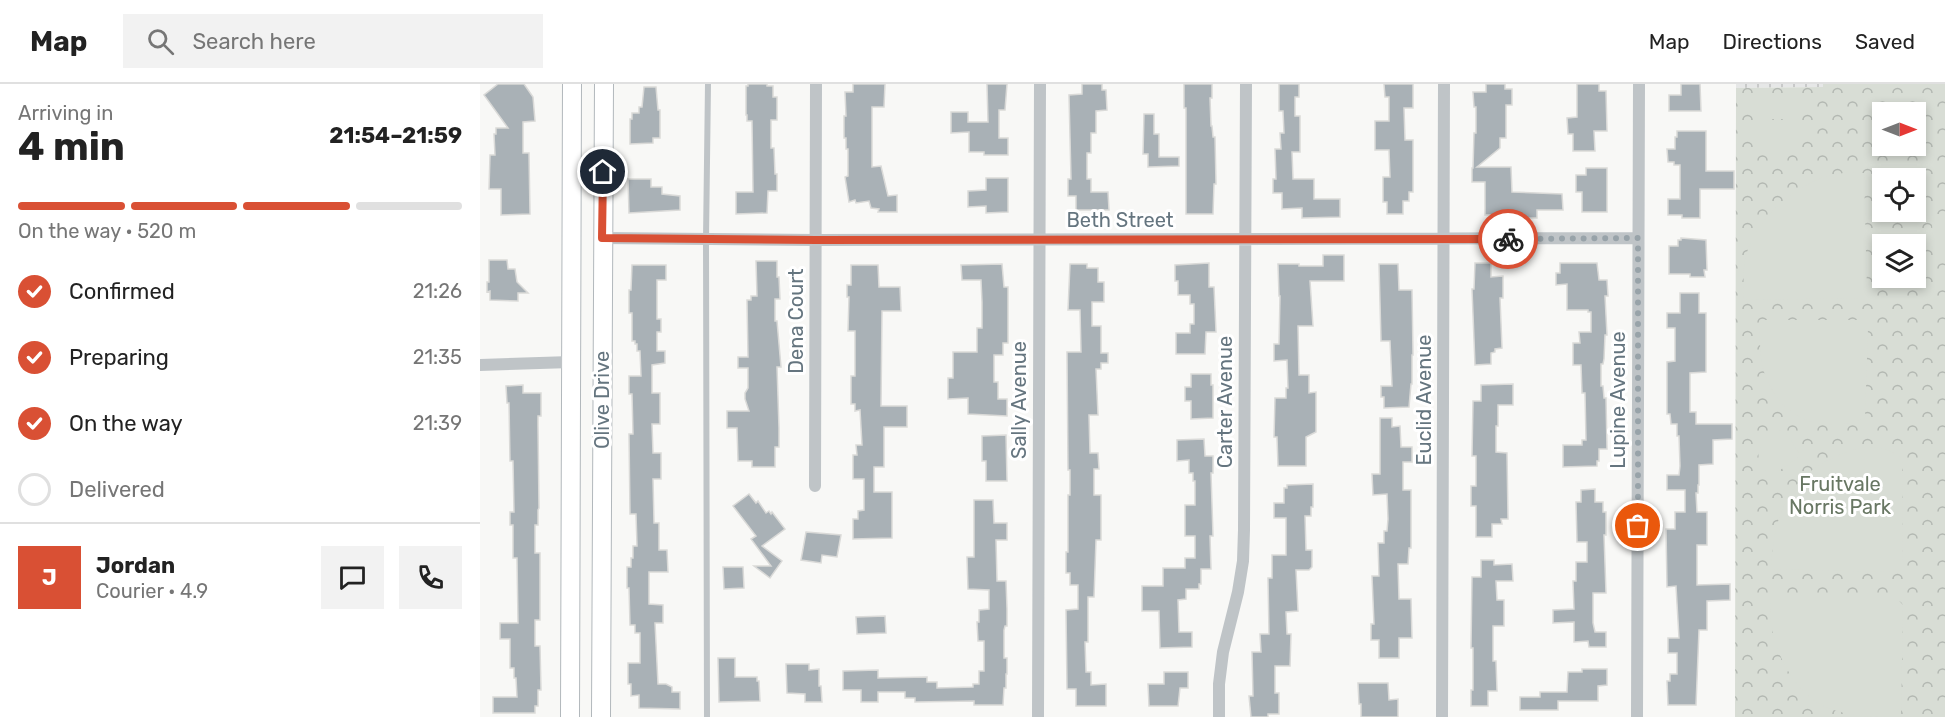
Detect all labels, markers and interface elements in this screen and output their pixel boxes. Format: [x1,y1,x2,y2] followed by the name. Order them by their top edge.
[123,14,543,68] search box
[30,25,87,58] text: Map
[144,25,177,58] icon: search
[192,28,316,55] text: Search here
[1649,29,1690,54] text: Map
[1723,29,1822,54] text: Directions
[1855,29,1915,54] text: Saved
[18,101,113,125] text: Arriving in
[1872,102,1926,156] north arrow
[1872,102,1926,288] map controls
[329,122,462,149] text: 21:54–21:59
[18,124,125,170] text: 4 min
[577,146,628,197] pin
[586,155,619,188] icon: home
[1872,168,1926,222] button: locate
[1066,208,1174,232] street label: Beth Street
[1478,209,1538,269] courier
[18,219,196,243] text: On the way · 520 m
[1492,223,1525,256] icon: bike
[1872,234,1926,288] button: layers
[784,268,808,374] street label: Dena Court
[18,275,51,308] icon: check
[69,278,175,305] text: Confirmed
[413,279,462,303] text: 21:26
[1606,331,1630,469] street label: Lupine Avenue
[1412,334,1436,466] street label: Euclid Avenue
[1213,336,1237,468] street label: Carter Avenue
[18,341,51,374] icon: check
[1007,341,1031,459] street label: Sally Avenue
[69,344,169,371] text: Preparing
[413,345,462,369] text: 21:35
[590,351,614,449] street label: Olive Drive
[18,407,51,440] icon: check
[69,410,183,437] text: On the way
[413,411,462,435] text: 21:39
[1789,472,1892,519] park label: Fruitvale Norris Park
[69,476,165,503] text: Delivered
[1612,500,1663,551] pin
[1621,509,1654,542] icon: bag
[321,546,384,609] button: chat
[399,546,462,609] button: phone
[96,552,175,579] text: Jordan
[42,564,57,591] text: J
[96,579,208,603] text: Courier · 4.9

